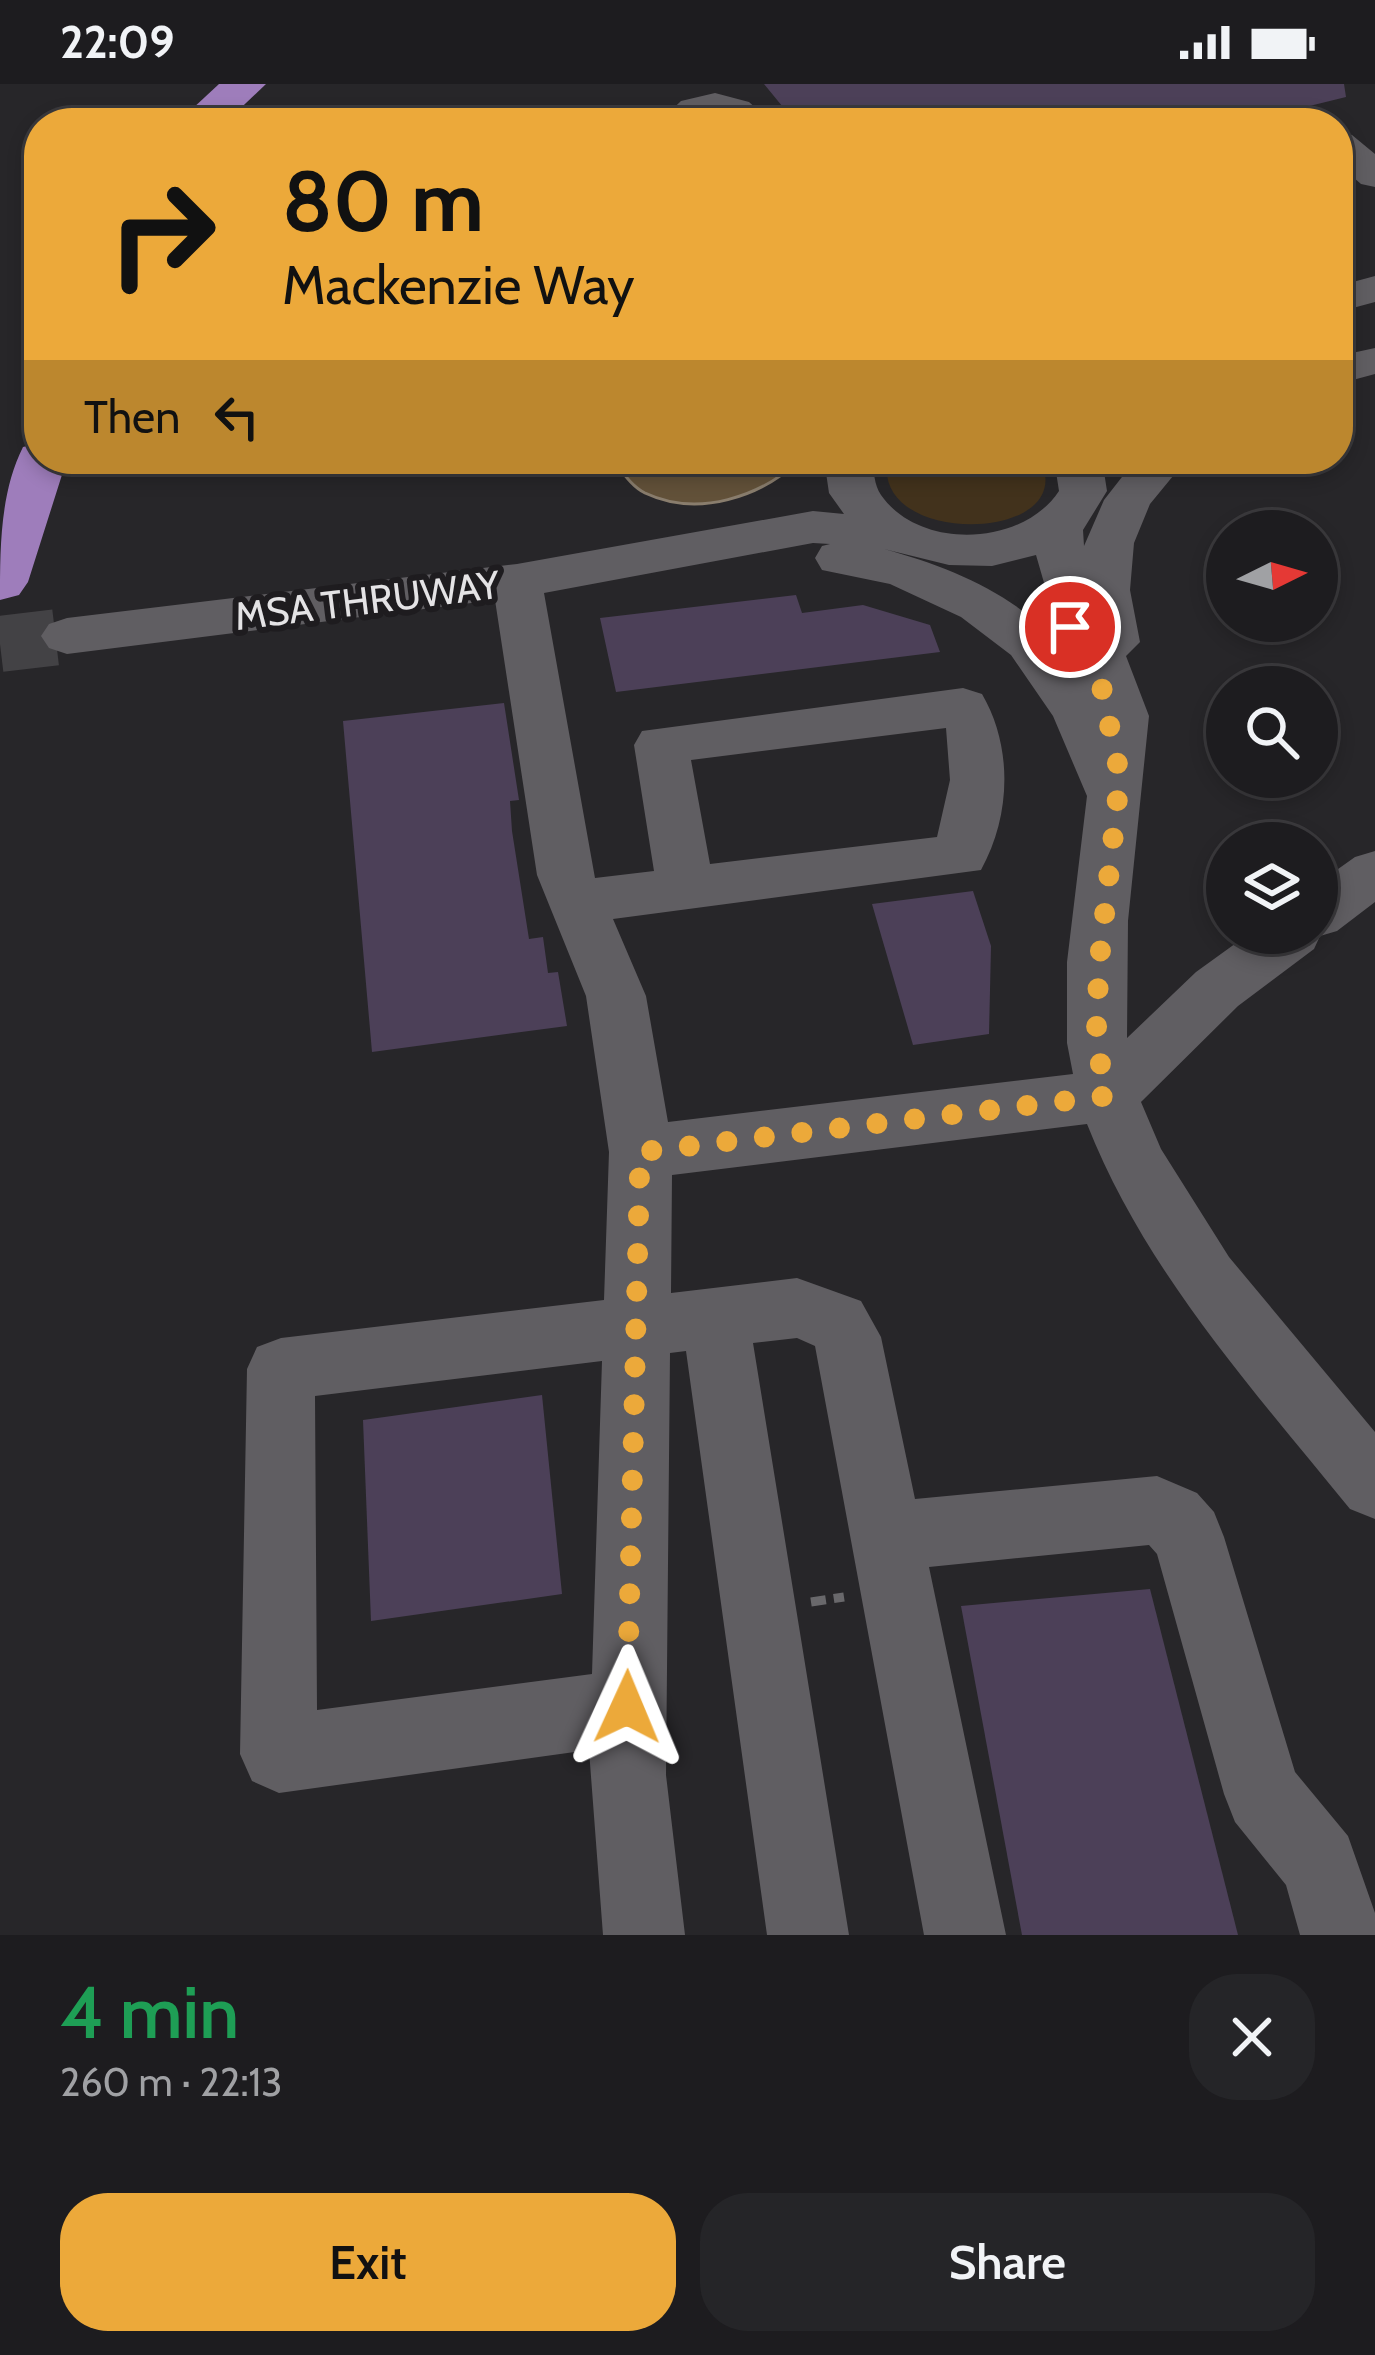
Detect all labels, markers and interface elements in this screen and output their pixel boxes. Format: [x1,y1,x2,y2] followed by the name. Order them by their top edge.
[60,15,175,69] text: 22:09
[282,150,484,252] text: 80 m
[84,156,240,312] icon: right
[282,252,635,318] text: Mackenzie Way
[204,384,270,450] icon: left
[84,390,180,444] text: Then
[1206,510,1338,642] north arrow
[1206,510,1338,954] map controls
[232,560,503,640] street label: MSA THRUWAY
[1019,576,1121,678] pin
[1037,594,1103,660] icon: arrive
[1206,666,1338,798] button: search
[1206,822,1338,954] button: layers
[564,1644,690,1770] position arrow
[60,1969,239,2056] text: 4 min
[1189,1974,1315,2100] button: close
[60,2058,282,2106] text: 260 m · 22:13
[60,2193,676,2331] button: Exit
[700,2193,1315,2331] button: Share

